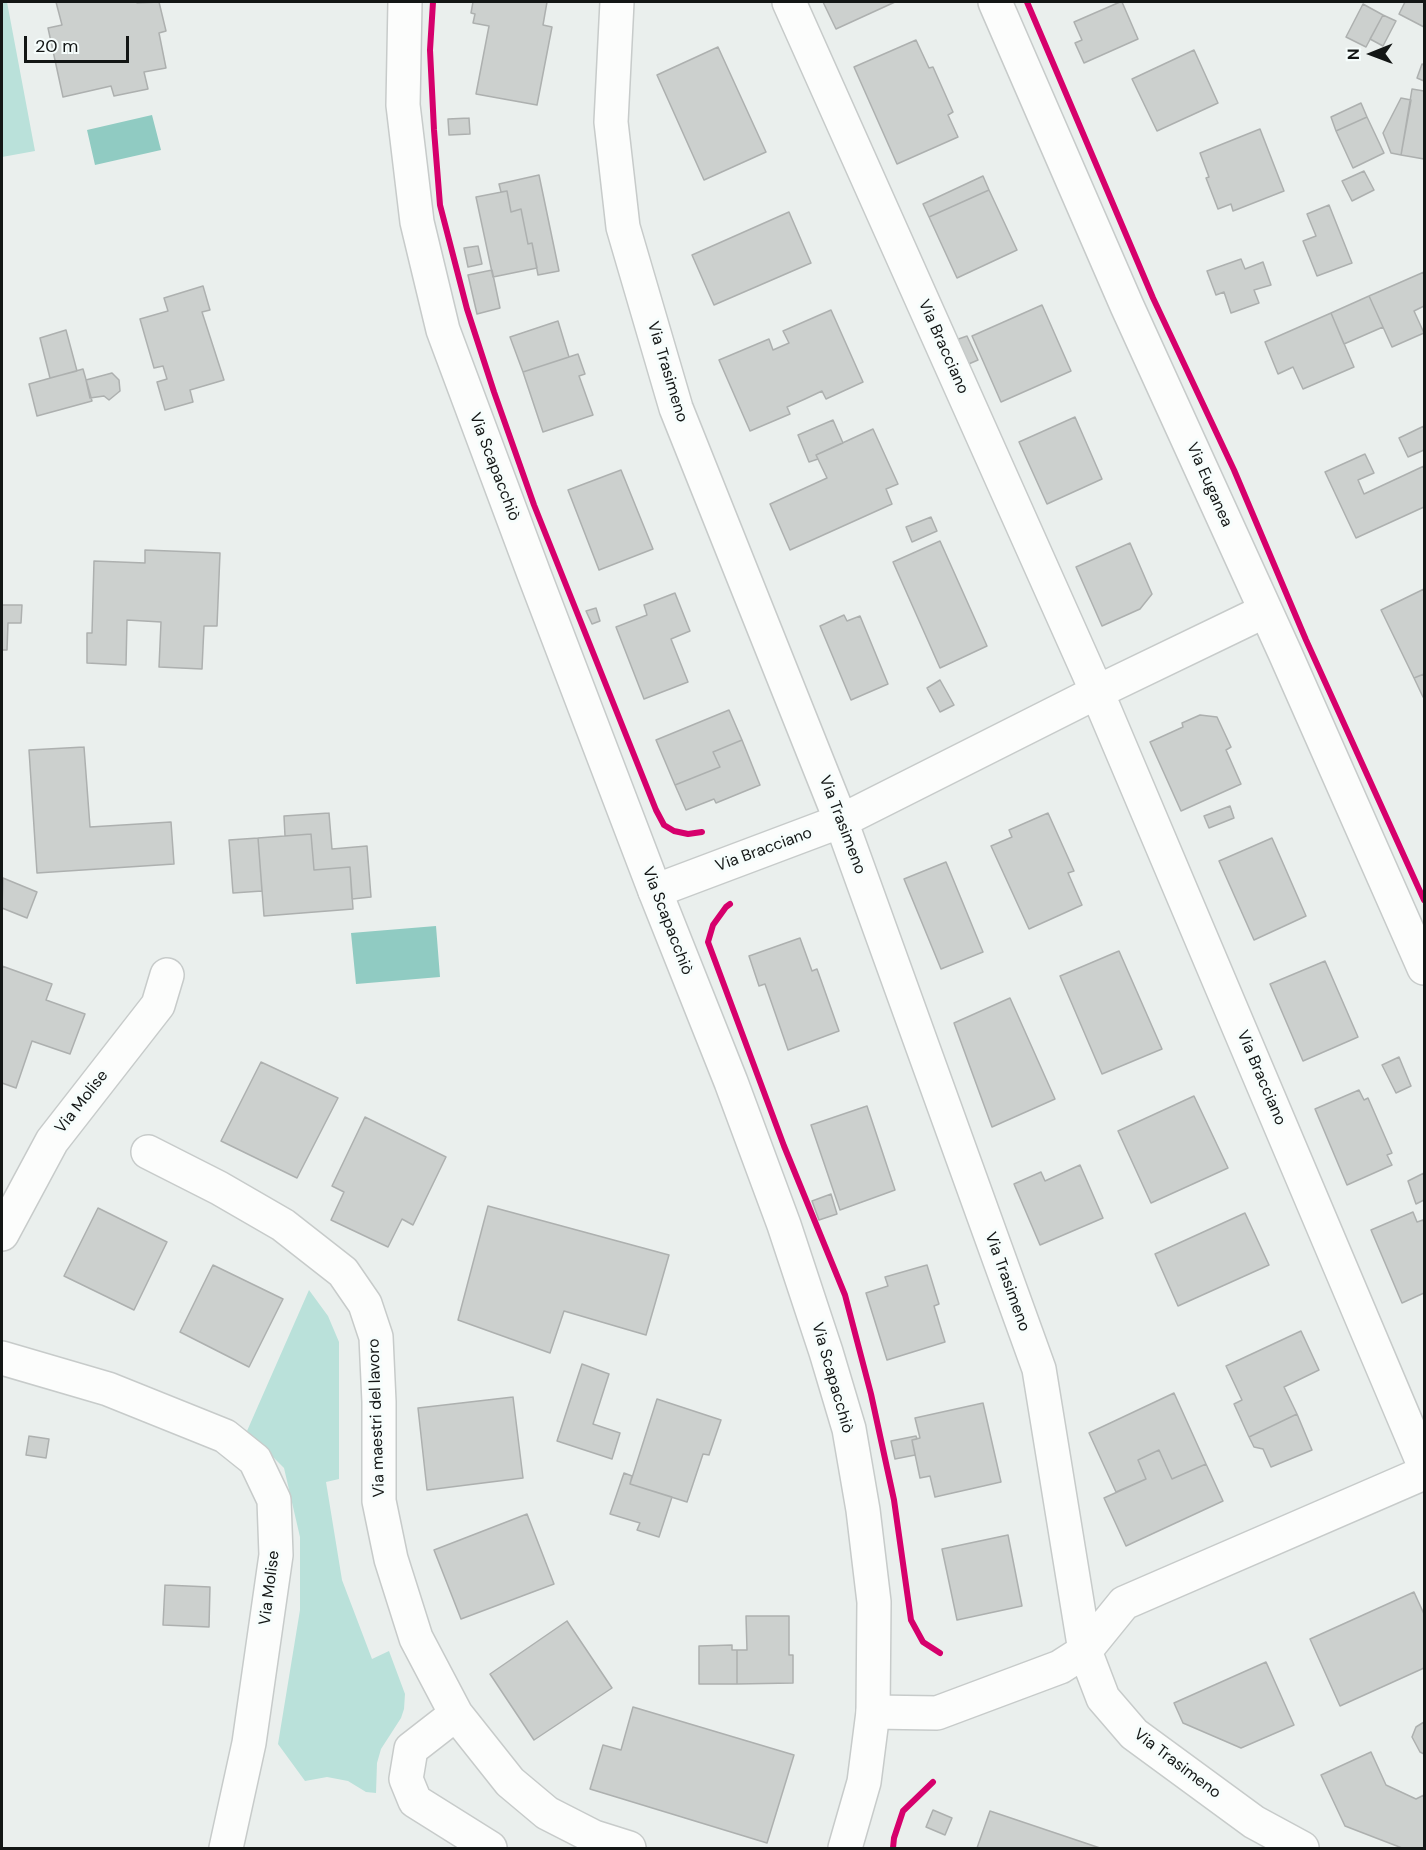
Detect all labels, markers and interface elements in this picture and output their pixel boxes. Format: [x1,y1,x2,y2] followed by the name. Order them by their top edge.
[27,24,132,62] scale bar
[1342,24,1402,84] north arrow
[35,34,78,58] text: 20 m
[1343,48,1364,60] text: N
[914,297,972,397] street label: Via Bracciano
[643,319,691,425] street label: Via Trasimeno
[465,410,523,524] street label: Via Scapacchiò
[1182,440,1236,530] street label: Via Euganea
[814,773,870,877] street label: Via Trasimeno
[713,824,815,876] street label: Via Bracciano
[638,864,696,978] street label: Via Scapacchiò
[1232,1028,1290,1128] street label: Via Bracciano
[51,1067,113,1137] street label: Via Molise
[980,1230,1034,1334] street label: Via Trasimeno
[807,1320,857,1436] street label: Via Scapacchiò
[365,1338,389,1498] street label: Via maestri del lavoro
[256,1550,284,1626] street label: Via Molise
[1130,1725,1224,1803] street label: Via Trasimeno

